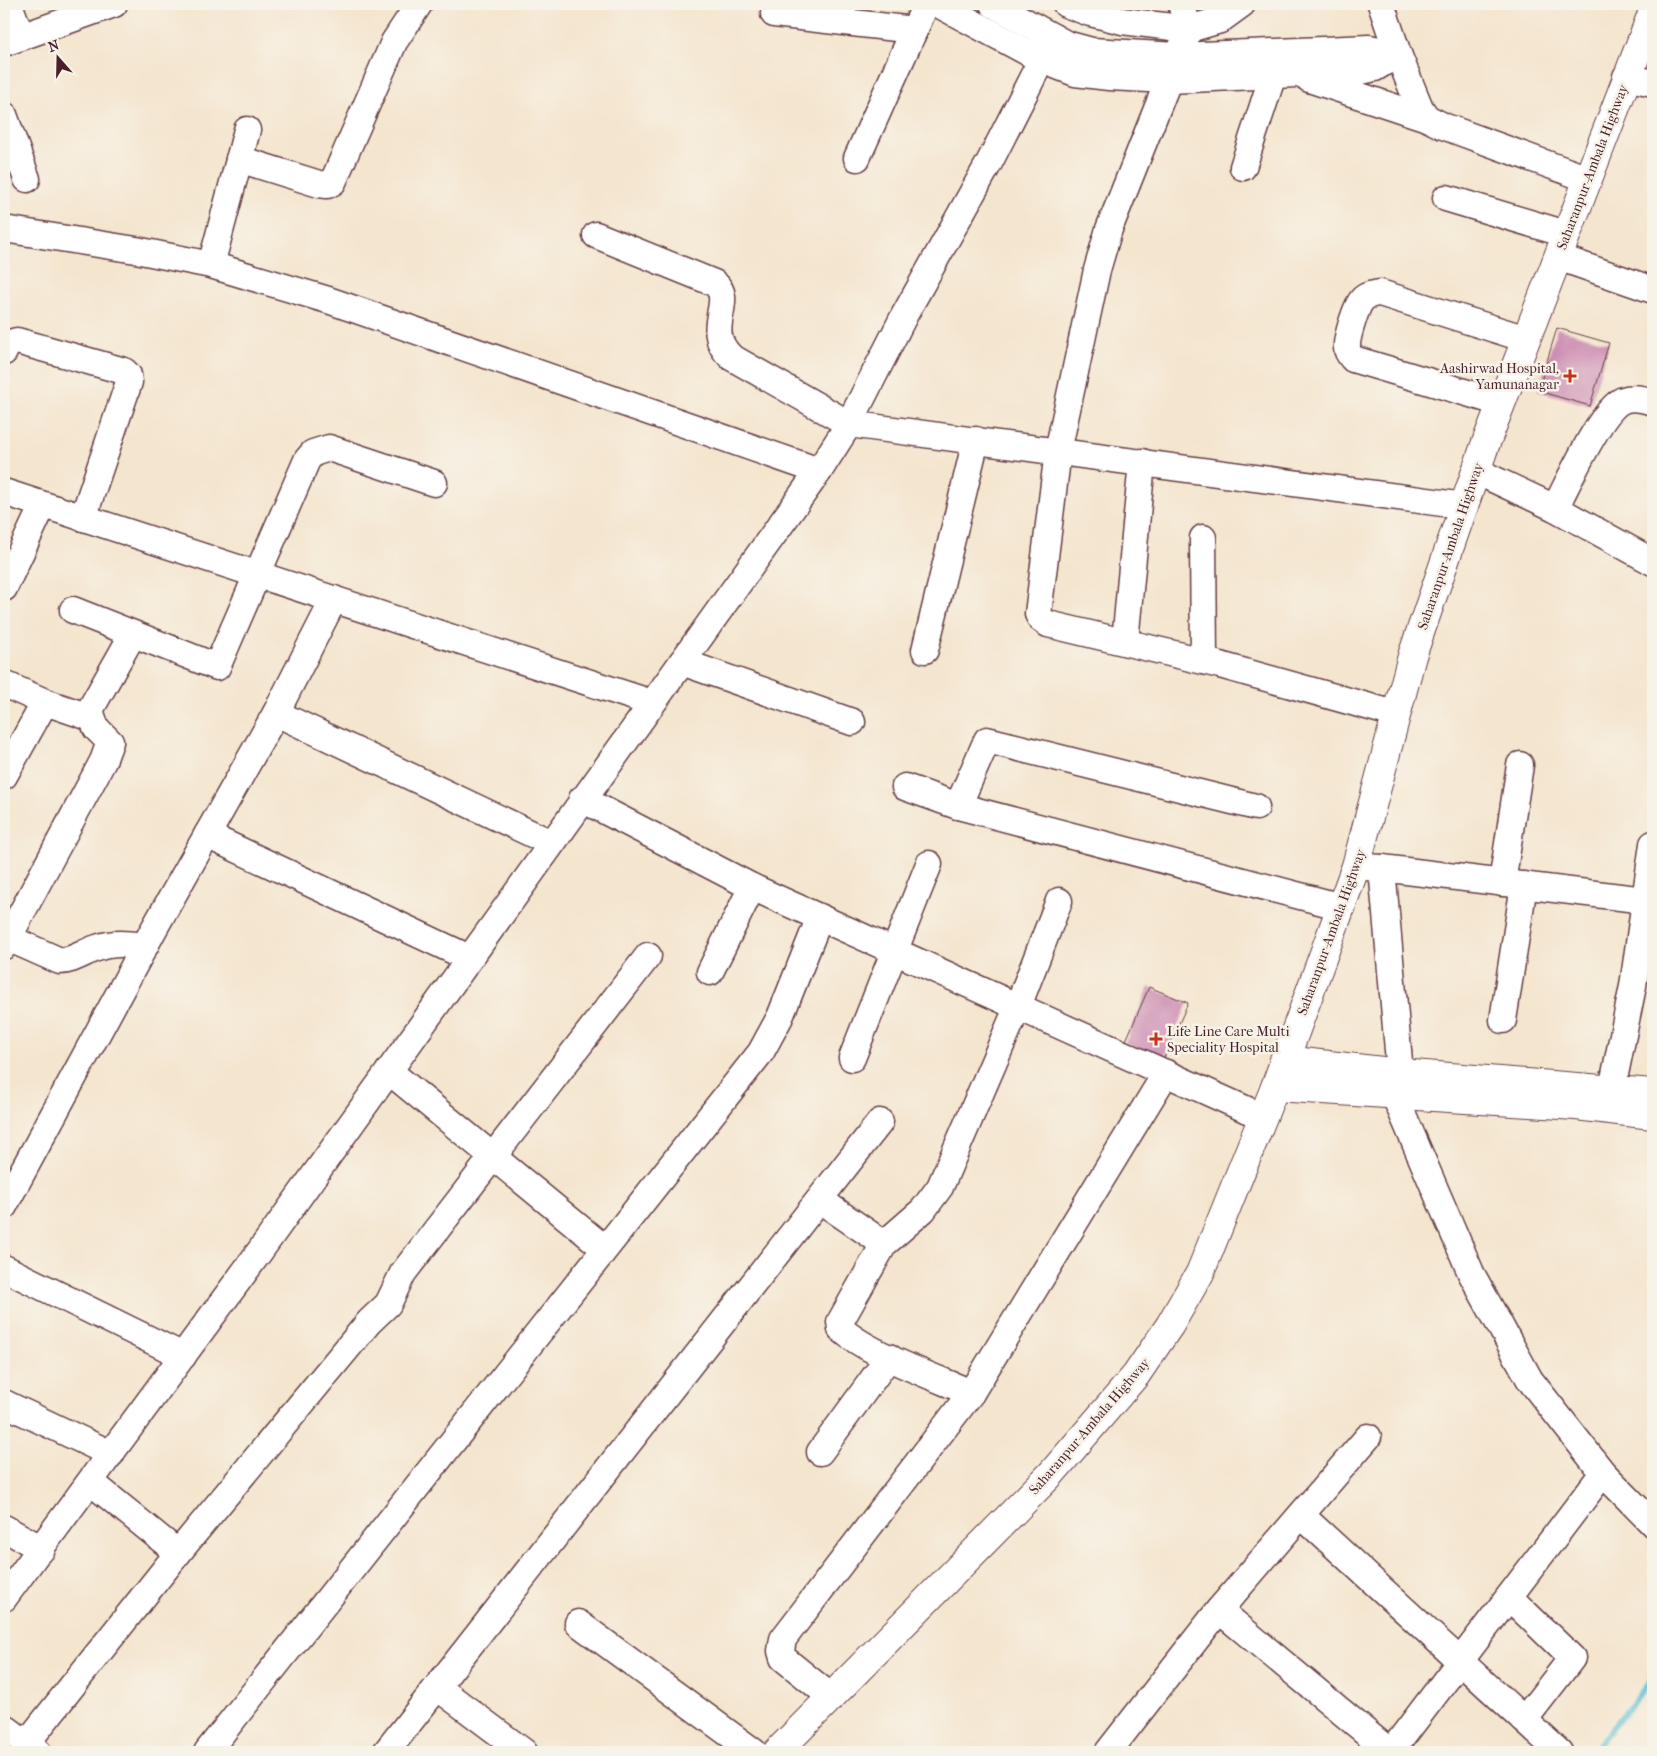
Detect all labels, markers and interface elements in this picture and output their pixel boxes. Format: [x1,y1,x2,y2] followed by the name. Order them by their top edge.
[32,32,82,82] north arrow
[46,36,62,56] text: N
[1553,82,1632,252] street label: Saharanpur-Ambala Highway
[1439,360,1559,393] place label: Aashirwad Hospital, Yamunanagar
[1563,369,1577,383] marker: Aashirwad Hospital, Yamunanagar
[1414,460,1487,632] street label: Saharanpur-Ambala Highway
[1293,846,1370,1018] street label: Saharanpur-Ambala Highway
[1167,1023,1290,1056] place label: Life Line Care Multi Speciality Hospital
[1149,1032,1163,1046] marker: Life Line Care Multi Speciality Hospital
[1025,1354,1154,1498] street label: Saharanpur-Ambala Highway

